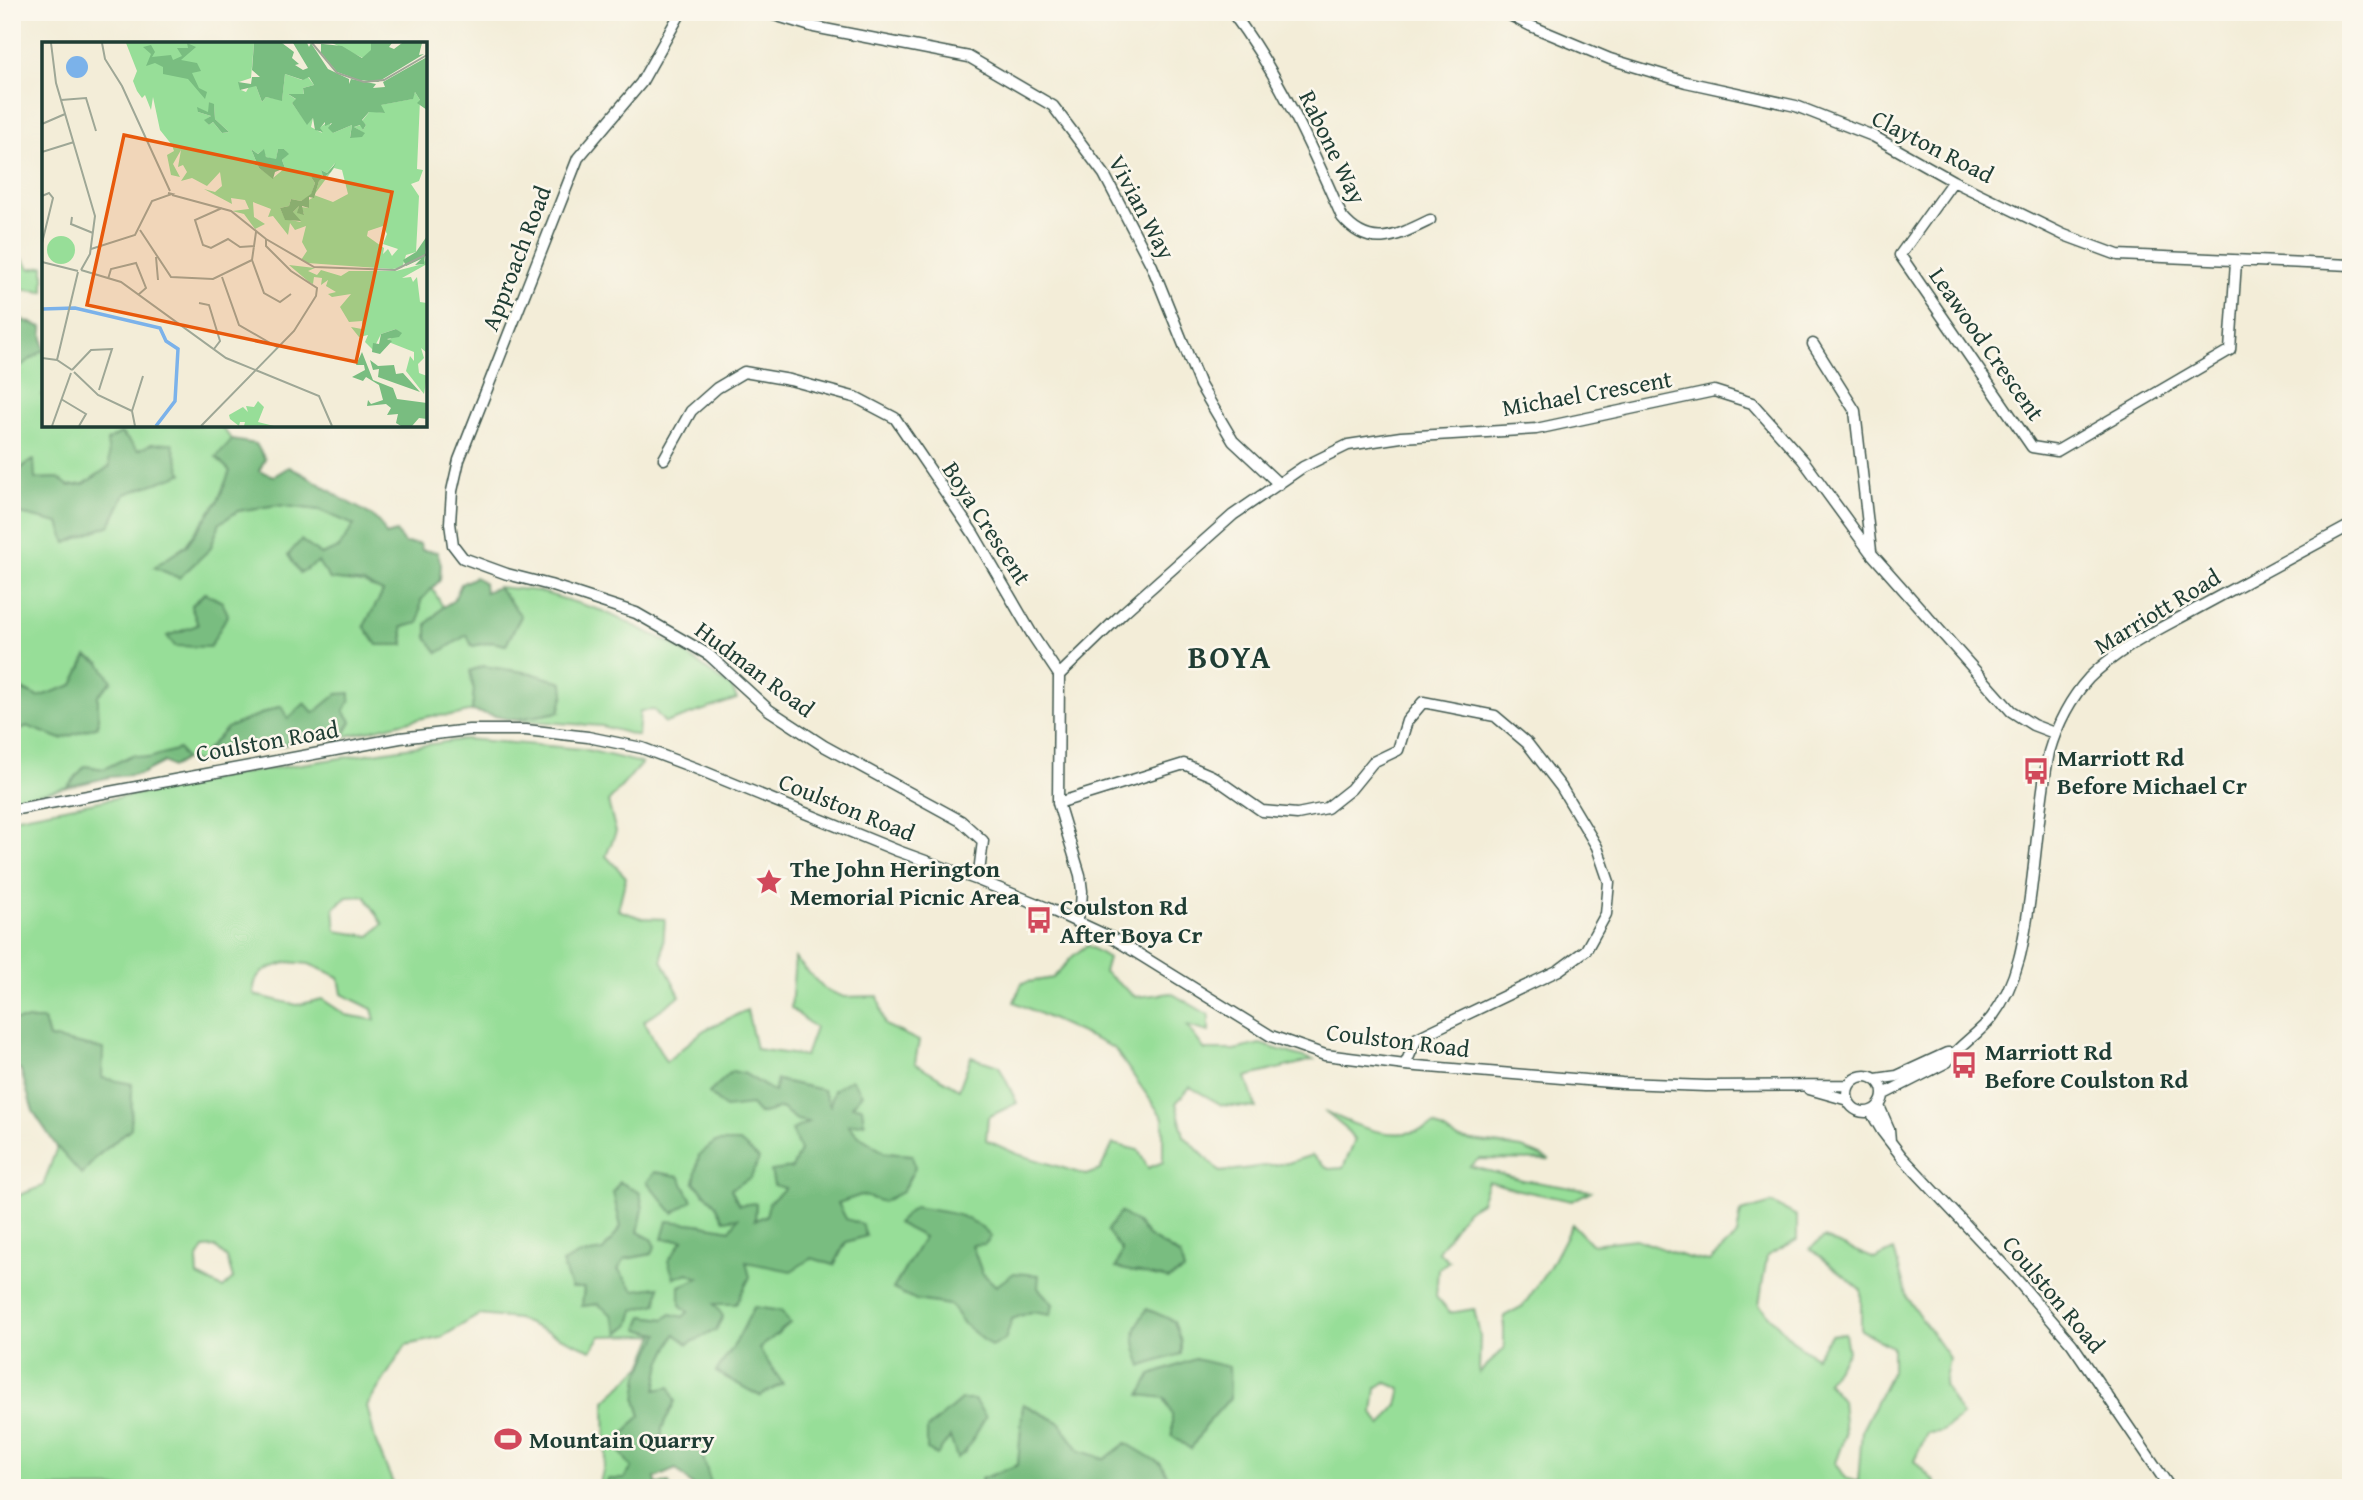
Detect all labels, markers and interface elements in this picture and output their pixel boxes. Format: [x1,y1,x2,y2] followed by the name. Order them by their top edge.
[42,42,427,427] inset map
[1290,84,1376,210] street label: Rabone Way
[1866,100,2000,192] street label: Clayton Road
[1100,148,1184,266] street label: Vivian Way
[472,180,560,336] street label: Approach Road
[1921,260,2053,428] street label: Leawood Crescent
[1499,361,1675,425] street label: Michael Crescent
[934,454,1040,592] street label: Boya Crescent
[2087,559,2227,663] street label: Marriott Road
[688,612,822,726] street label: Hudman Road
[1188,633,1272,680] district label: BOYA
[193,711,341,771] street label: Coulston Road
[2057,740,2247,803] place label: Marriott Rd Before Michael Cr
[2021,756,2051,786] bus stop icon: Marriott Rd Before Michael Cr
[774,764,921,850] street label: Coulston Road
[790,851,1021,914] place label: The John Herington Memorial Picnic Area
[754,867,784,897] place icon: The John Herington Memorial Picnic Area
[1060,889,1203,952] place label: Coulston Rd After Boya Cr
[1024,905,1054,935] bus stop icon: Coulston Rd After Boya Cr
[1324,1014,1472,1066] street label: Coulston Road
[1985,1034,2189,1097] place label: Marriott Rd Before Coulston Rd
[1949,1050,1979,1080] bus stop icon: Marriott Rd Before Coulston Rd
[1994,1228,2114,1361] street label: Coulston Road
[529,1422,715,1457] place label: Mountain Quarry
[493,1424,523,1454] sports icon: Mountain Quarry

